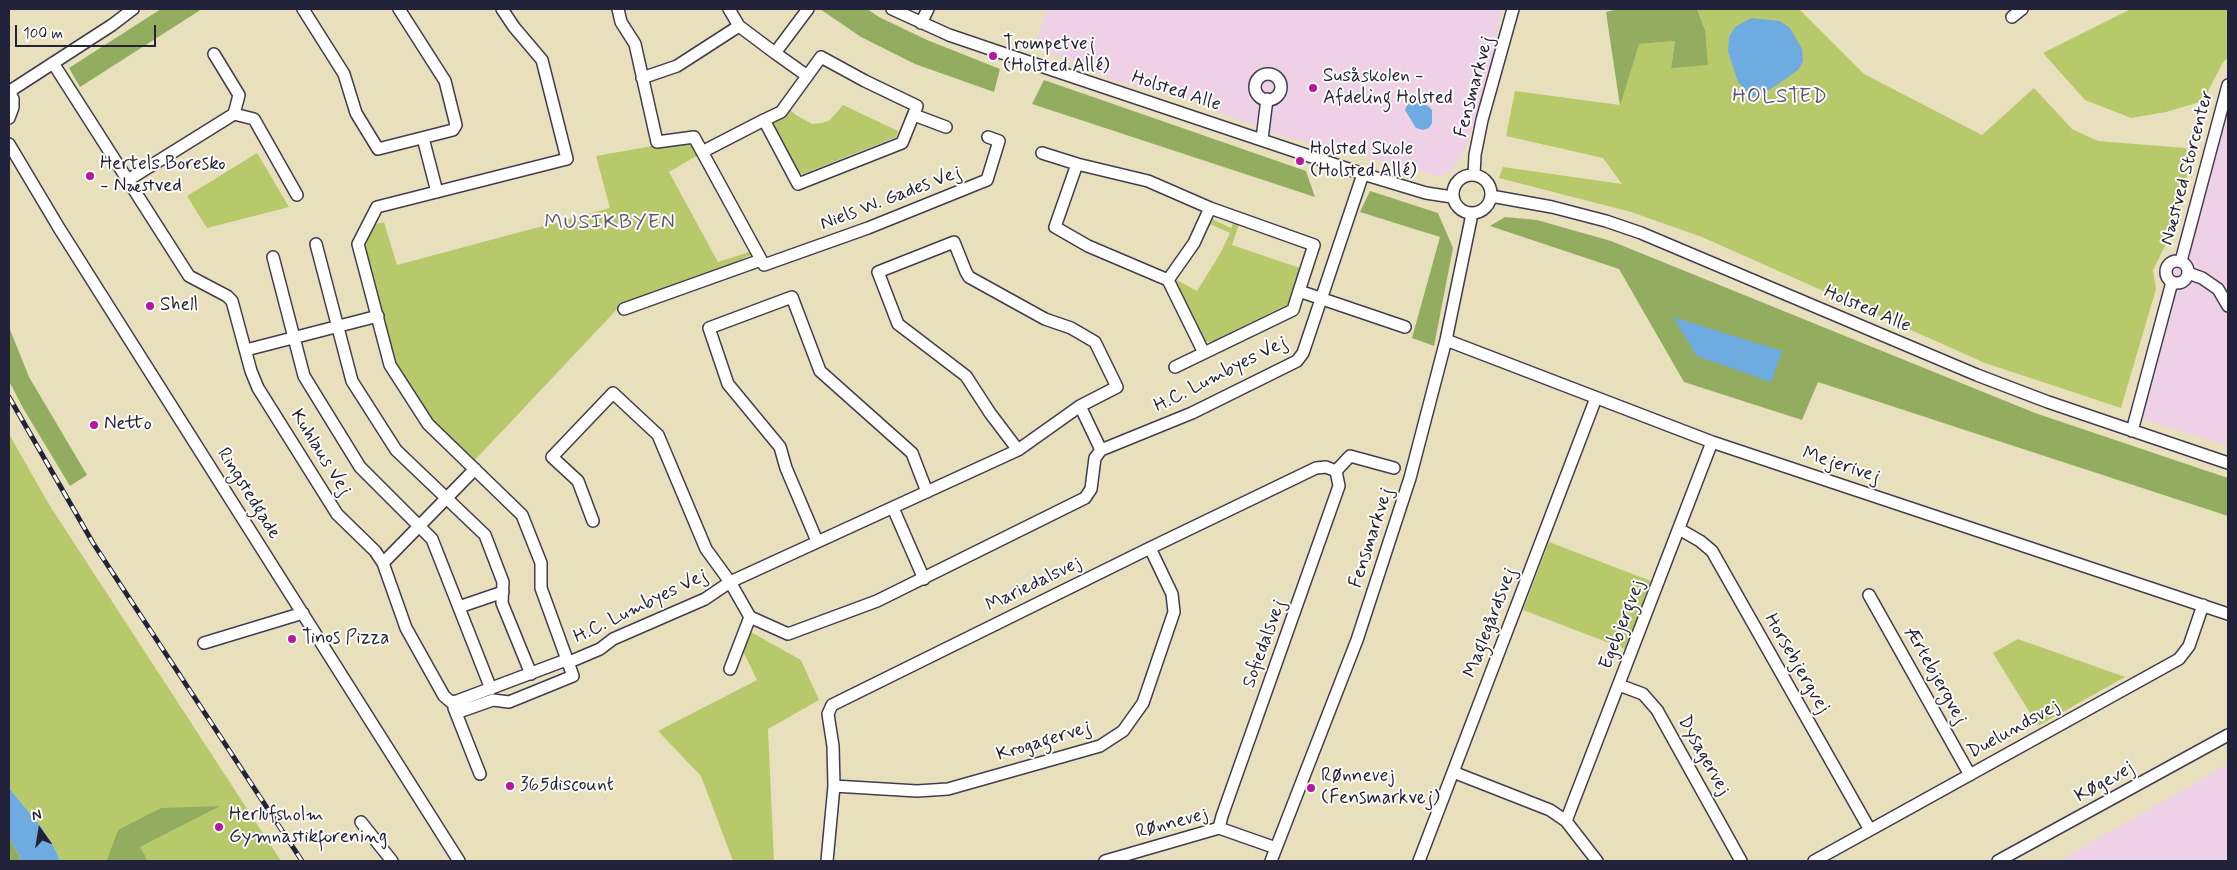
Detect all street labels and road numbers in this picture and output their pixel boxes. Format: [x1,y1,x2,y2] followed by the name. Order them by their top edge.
[1451,34,1499,140] street label: Fensmarkvej
[1129,67,1223,117] street label: Holsted Alle
[2156,88,2220,248] street label: Næstved Storcenter
[817,162,965,236] street label: Niels W. Gades Vej
[1820,281,1914,339] street label: Holsted Alle
[1151,332,1291,418] street label: H.C. Lumbyes Vej
[284,406,356,500] street label: Kuhlaus Vej
[1799,443,1883,489] street label: Mejerivej
[211,444,285,544] street label: Ringstedgade
[1345,485,1399,591] street label: Fensmarkvej
[982,552,1086,618] street label: Mariedalsvej
[570,565,712,649] street label: H.C. Lumbyes Vej
[1460,565,1522,681] street label: Maglegårdsvej
[1596,577,1650,673] street label: Egebjergvej
[1239,597,1291,691] street label: Sofiedalsvej
[1758,610,1834,718] street label: Horsebjergvej
[1899,623,1971,729] street label: Ærtebjergvej
[1964,695,2064,765] street label: Duelundsvej
[1672,712,1734,800] street label: Dysagervej
[994,717,1094,767] street label: Krogagervej
[2071,757,2139,809] street label: Køgevej
[1133,803,1211,845] street label: Rønnevej

